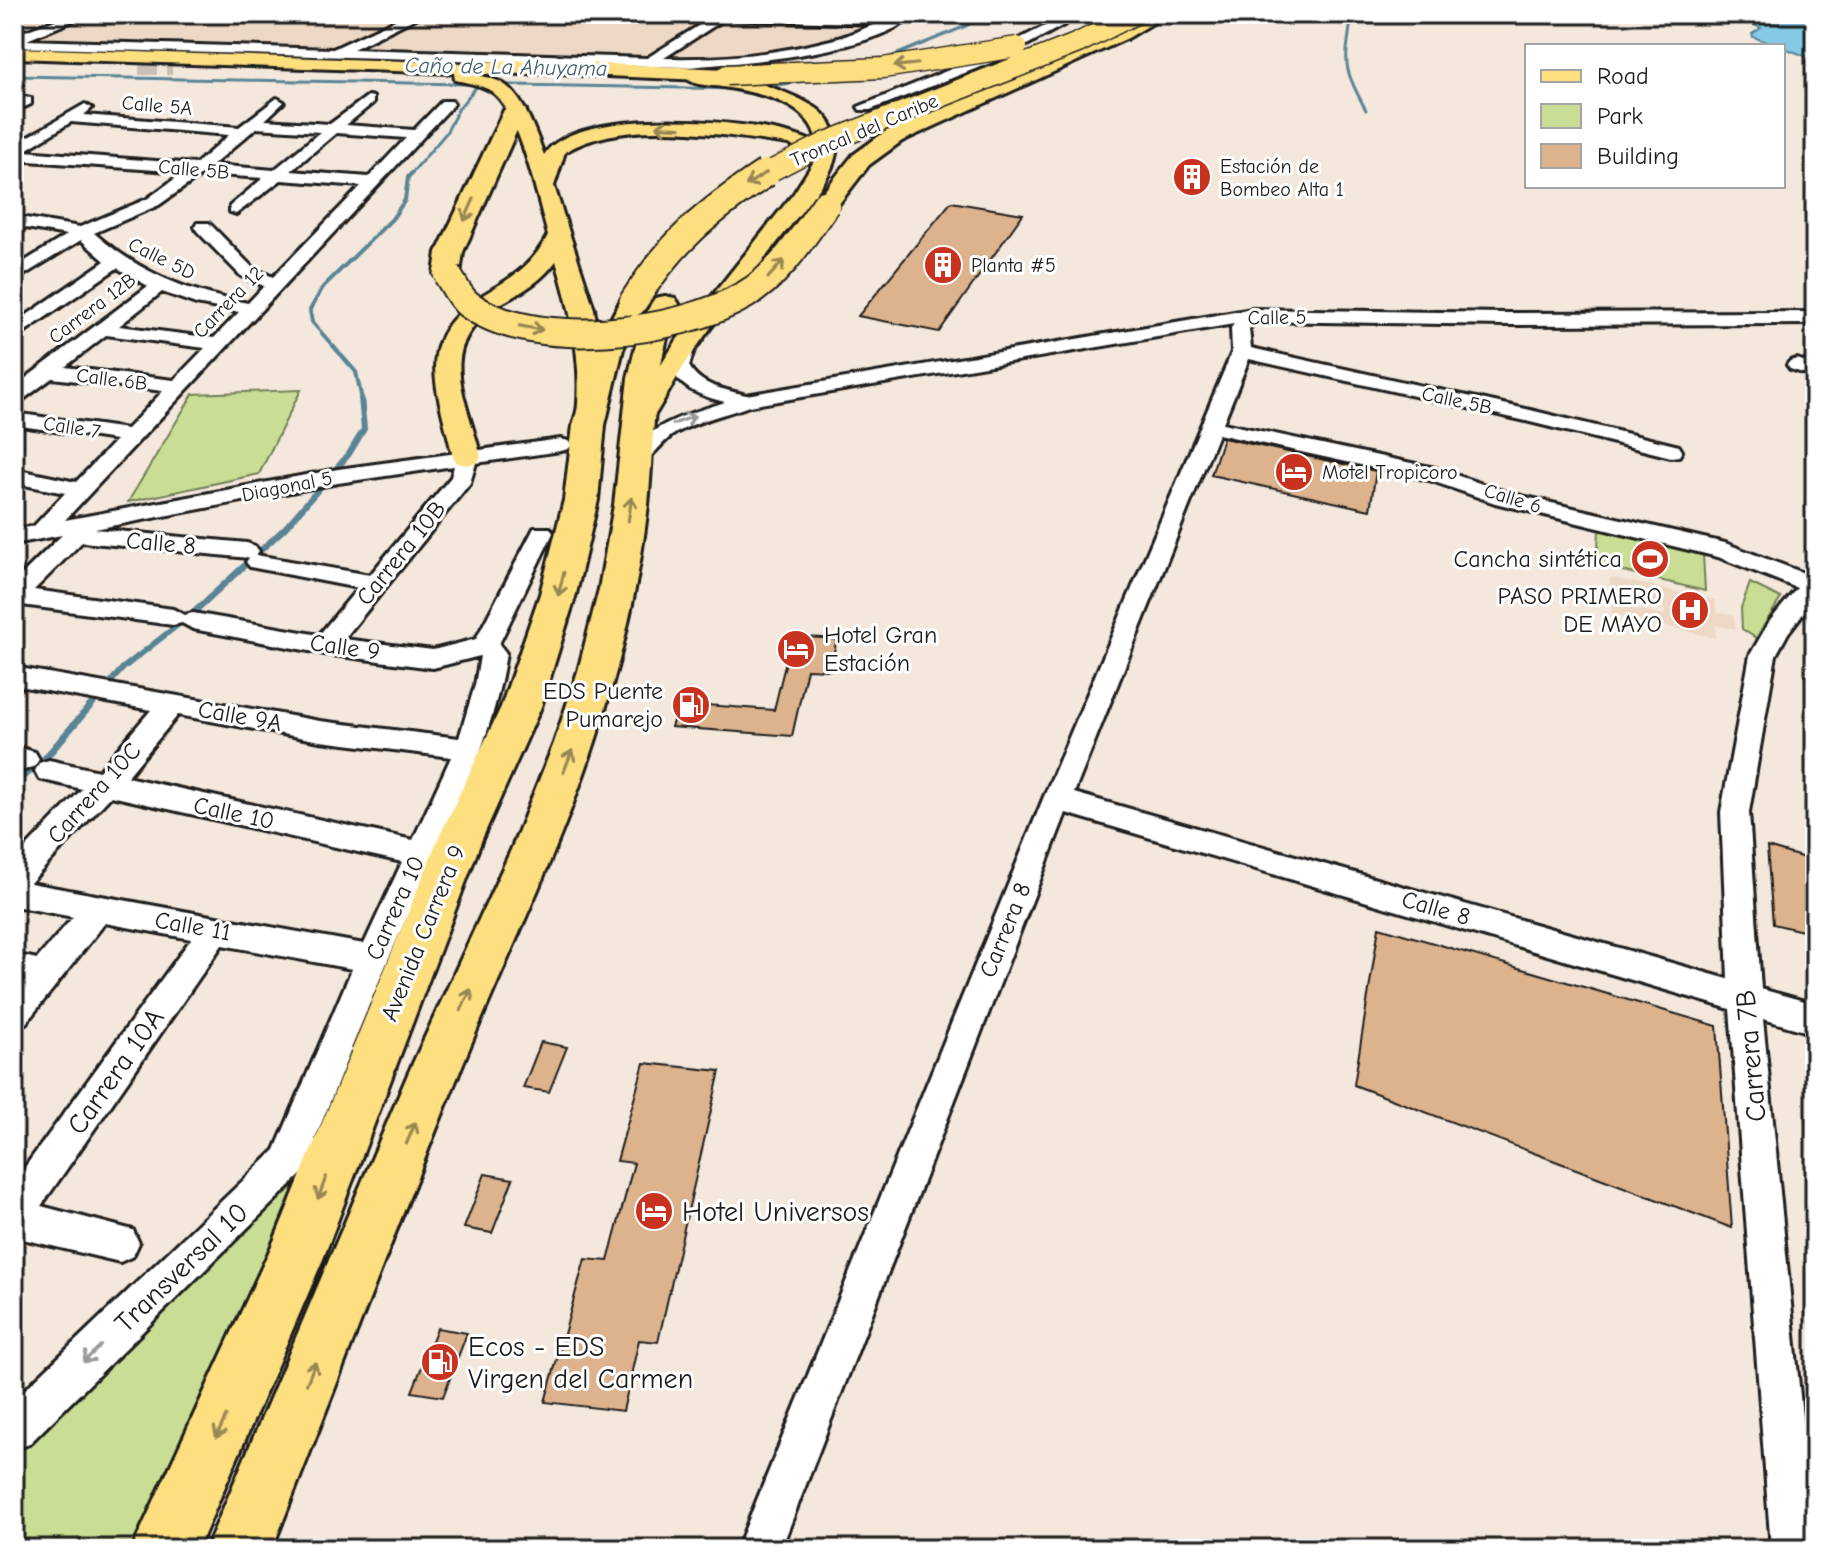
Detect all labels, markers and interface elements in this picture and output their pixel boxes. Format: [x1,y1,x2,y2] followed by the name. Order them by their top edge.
[1525,44,1785,188] legend
[405,52,607,82] water label: Caño de La Ahuyama
[893,58,920,73] one-way arrow
[1597,62,1649,90] text: Road
[787,89,941,172] street label: Troncal del Caribe
[121,91,193,120] street label: Calle 5A
[1597,102,1643,130] text: Park
[655,120,682,135] one-way arrow
[1597,142,1679,170] text: Building
[157,155,230,184] street label: Calle 5B
[1220,155,1344,201] place label: Estación de Bombeo Alta 1
[1171,156,1213,198] building icon: Estación de Bombeo Alta 1
[745,171,767,188] one-way arrow
[461,198,476,222] one-way arrow
[125,232,199,284] street label: Calle 5D
[922,244,964,286] building icon: Planta #5
[971,254,1056,277] place label: Planta #5
[766,260,784,280] one-way arrow
[188,262,268,343] street label: Carrera 12
[44,268,141,349] street label: Carrera 12B
[1247,305,1307,330] street label: Calle 5
[518,321,544,336] one-way arrow
[75,364,149,395] street label: Calle 6B
[1420,382,1494,419] street label: Calle 5B
[42,412,103,443] street label: Calle 7
[671,412,696,426] one-way arrow
[1273,451,1315,493] hotel icon: Motel Tropicoro
[1322,461,1458,484] place label: Motel Tropicoro
[240,466,334,507] street label: Diagonal 5
[1481,479,1544,518] street label: Calle 6
[350,495,452,611] street label: Carrera 10B
[623,497,638,522] one-way arrow
[125,526,197,560] street label: Calle 8
[1629,538,1671,580] sports icon: Cancha sintética
[1454,545,1622,573] place label: Cancha sintética
[552,570,567,596] one-way arrow
[1497,582,1662,638] place label: PASO PRIMERO DE MAYO
[1669,589,1711,631] hospital icon: PASO PRIMERO DE MAYO
[824,621,937,677] place label: Hotel Gran Estación
[308,628,382,666] street label: Calle 9
[775,628,817,670] hotel icon: Hotel Gran Estación
[543,677,663,733] place label: EDS Puente Pumarejo
[670,684,712,726] fuel station icon: EDS Puente Pumarejo
[196,695,284,737] street label: Calle 9A
[41,737,147,849] street label: Carrera 10C
[562,749,576,774] one-way arrow
[191,791,277,835] street label: Calle 10
[375,841,471,1025] street label: Avenida Carrera 9
[360,851,430,965] street label: Carrera 10
[973,879,1037,981] street label: Carrera 8
[1398,885,1474,931] street label: Calle 8
[153,906,233,946] street label: Calle 11
[459,989,474,1013] one-way arrow
[1729,989,1773,1123] street label: Carrera 7B
[61,1003,171,1141] street label: Carrera 10A
[404,1121,419,1146] one-way arrow
[314,1175,328,1200] one-way arrow
[633,1190,675,1232] hotel icon: Hotel Universos
[108,1196,255,1339] street label: Transversal 10
[682,1196,869,1228] place label: Hotel Universos
[468,1331,693,1395] place label: Ecos - EDS Virgen del Carmen
[419,1341,461,1383] fuel station icon: Ecos - EDS Virgen del Carmen
[82,1344,102,1363] one-way arrow
[305,1362,320,1386] one-way arrow
[212,1415,227,1439] one-way arrow

